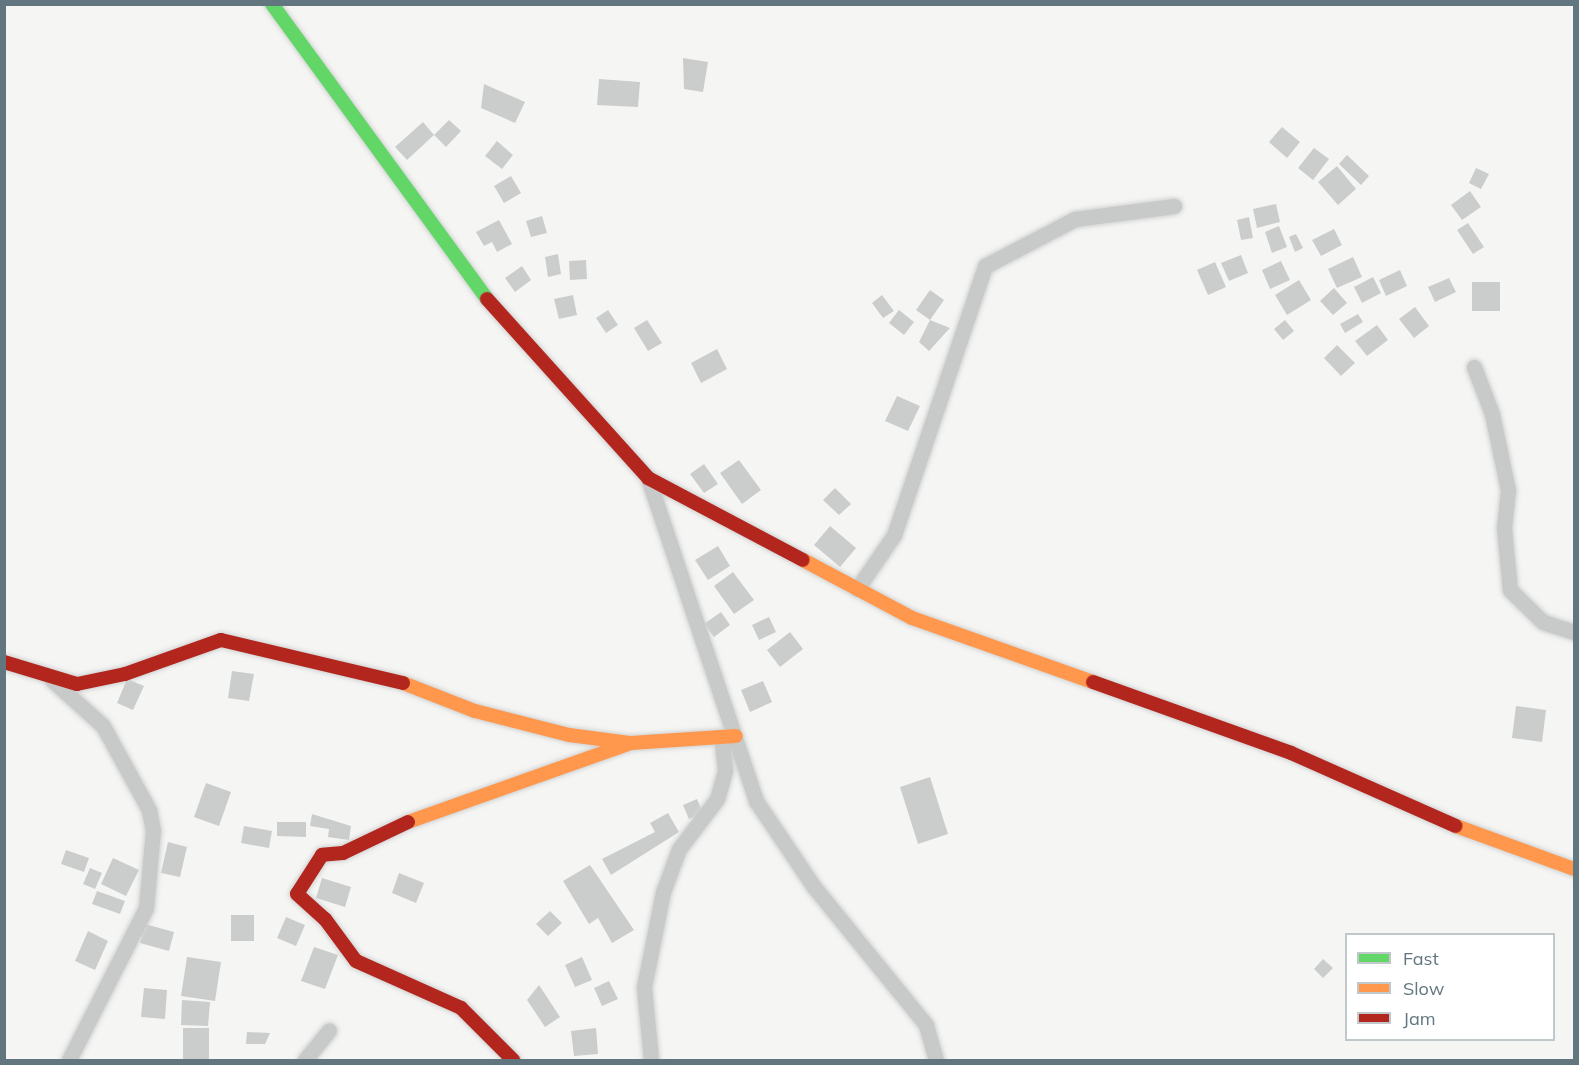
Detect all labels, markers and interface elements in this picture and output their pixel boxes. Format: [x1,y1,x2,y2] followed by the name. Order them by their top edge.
[1345,933,1555,1041] legend
[1403,947,1439,970] text: Fast
[1403,977,1444,1000] text: Slow
[1403,1007,1436,1030] text: Jam

